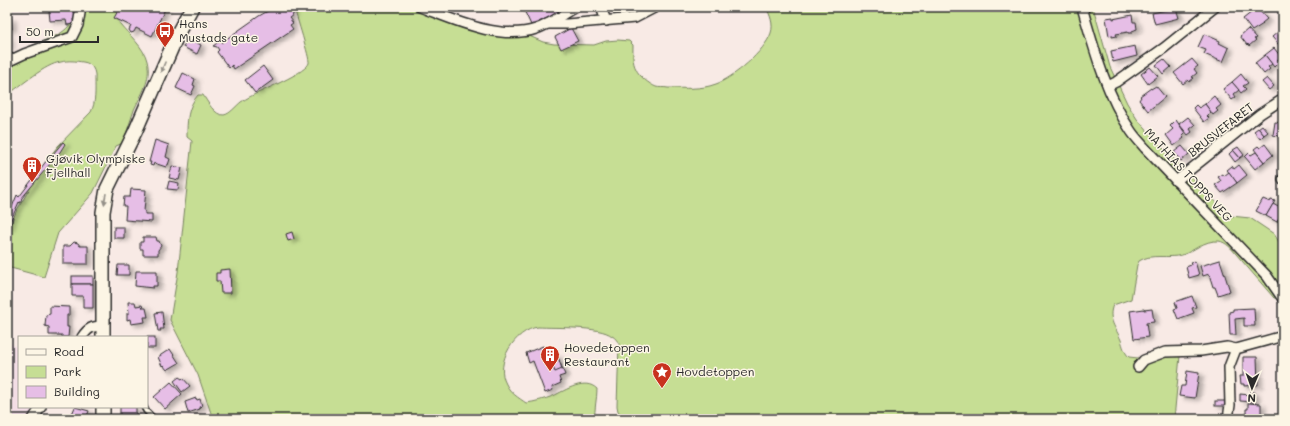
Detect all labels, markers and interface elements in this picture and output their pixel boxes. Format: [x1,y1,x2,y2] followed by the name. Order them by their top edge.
[179,15,258,45] place label: Hans Mustads gate
[20,18,98,44] scale bar
[154,20,176,48] bus stop icon: Hans Mustads gate
[26,23,54,39] text: 50 m
[160,62,166,73] one-way arrow
[1184,98,1257,160] street label: BRUSVEFARET
[1141,124,1236,225] street label: MATHIAS TOPPS VEG
[46,150,145,180] place label: Gjøvik Olympiske Fjellhall
[21,155,43,183] building icon: Gjøvik Olympiske Fjellhall
[102,193,108,205] one-way arrow
[18,336,148,408] legend
[564,339,650,369] place label: Hovedetoppen Restaurant
[54,343,84,359] text: Road
[539,344,561,372] building icon: Hovedetoppen Restaurant
[651,361,673,389] place icon: Hovdetoppen
[54,363,81,379] text: Park
[676,363,754,379] place label: Hovdetoppen
[1232,368,1272,408] north arrow
[54,383,100,399] text: Building
[1247,391,1256,406] text: N

